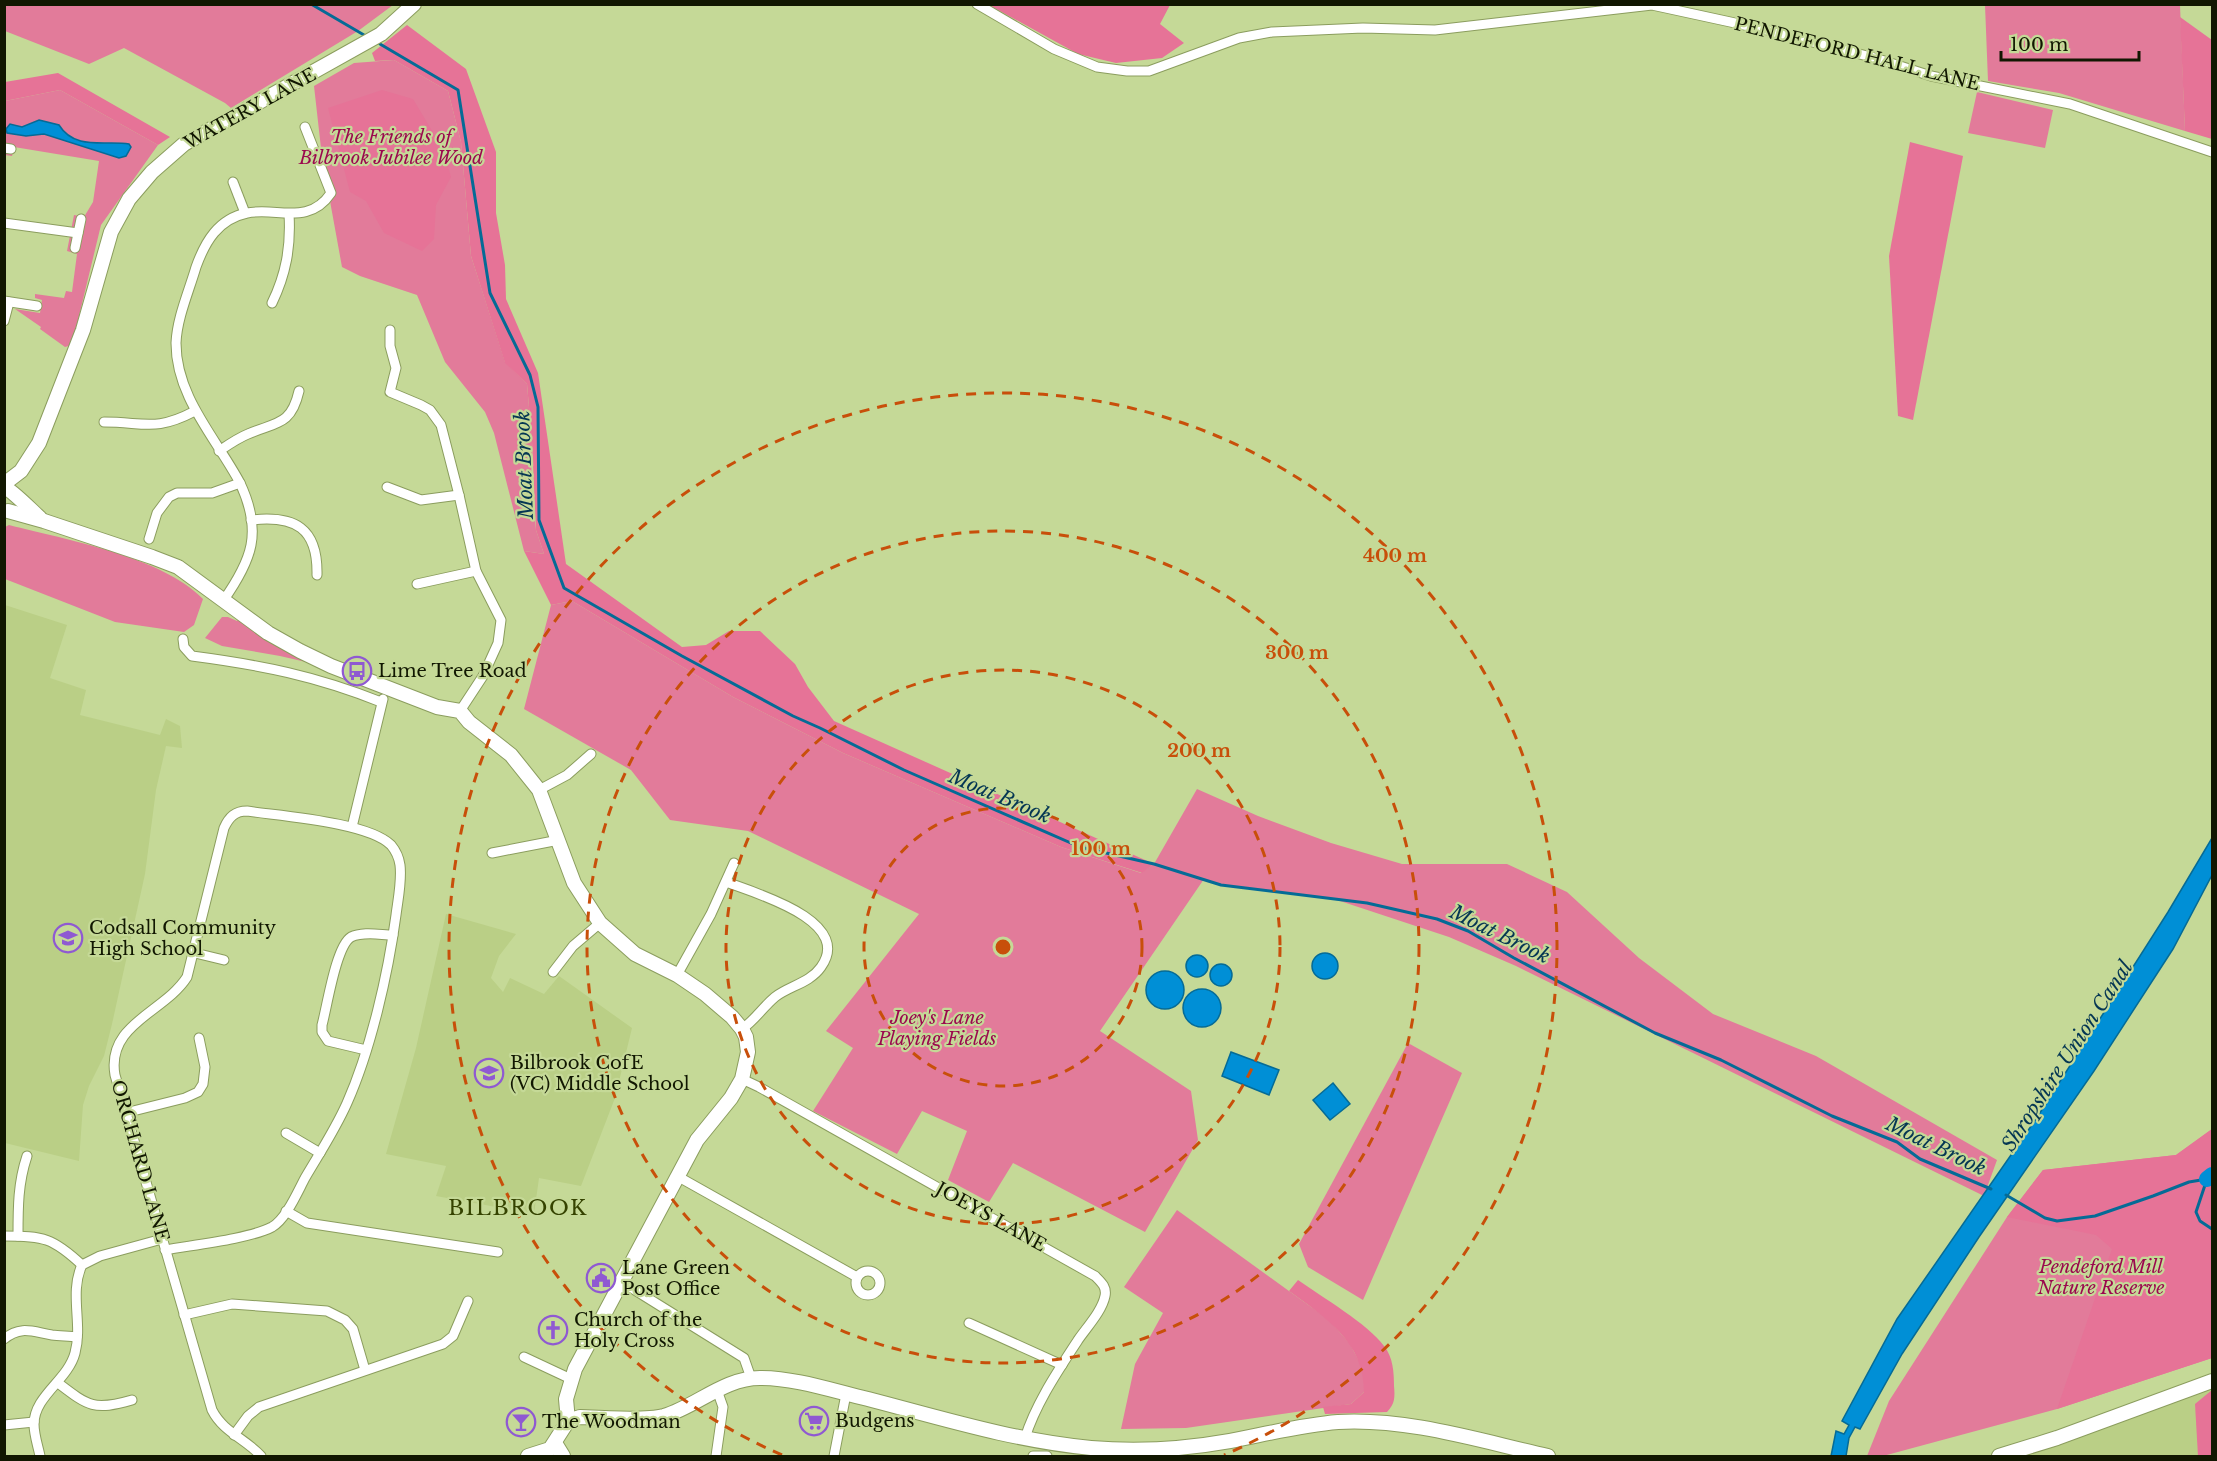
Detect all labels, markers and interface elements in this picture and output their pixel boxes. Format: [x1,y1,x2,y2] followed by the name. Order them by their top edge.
[1732,13,1982,95] street label: PENDEFORD HALL LANE
[2001,24,2139,62] scale bar
[2010,34,2068,56] text: 100 m
[179,64,320,155] street label: WATERY LANE
[298,126,483,169] park label: The Friends of Bilbrook Jubilee Wood
[510,410,538,521] water label: Moat Brook
[1363,545,1427,567] text: 400 m
[1265,642,1329,664] text: 300 m
[341,655,373,687] bus stop icon: Lime Tree Road
[378,660,527,682] place label: Lime Tree Road
[1167,740,1231,762] text: 200 m
[944,763,1055,828] water label: Moat Brook
[1071,838,1131,860] text: 100 m
[1445,899,1554,969] water label: Moat Brook
[89,917,277,960] place label: Codsall Community High School
[52,922,84,954] school or university icon: Codsall Community High School
[993,937,1013,957] centre of rings
[1996,956,2138,1156] water label: Shropshire Union Canal
[877,1007,996,1050] park label: Joey's Lane Playing Fields
[510,1052,690,1095] place label: Bilbrook CofE (VC) Middle School
[473,1057,505,1089] school or university icon: Bilbrook CofE (VC) Middle School
[106,1078,174,1244] street label: ORCHARD LANE
[1881,1111,1990,1181] water label: Moat Brook
[930,1177,1050,1256] street label: JOEYS LANE
[448,1195,588,1221] district label: BILBROOK
[2037,1256,2165,1299] park label: Pendeford Mill Nature Reserve
[622,1257,730,1300] place label: Lane Green Post Office
[585,1262,617,1294] public building icon: Lane Green Post Office
[574,1309,702,1352] place label: Church of the Holy Cross
[537,1314,569,1346] church icon: Church of the Holy Cross
[798,1405,830,1437] supermarket icon: Budgens
[505,1406,537,1438] bar icon: The Woodman
[835,1410,915,1432] place label: Budgens
[542,1411,681,1433] place label: The Woodman

